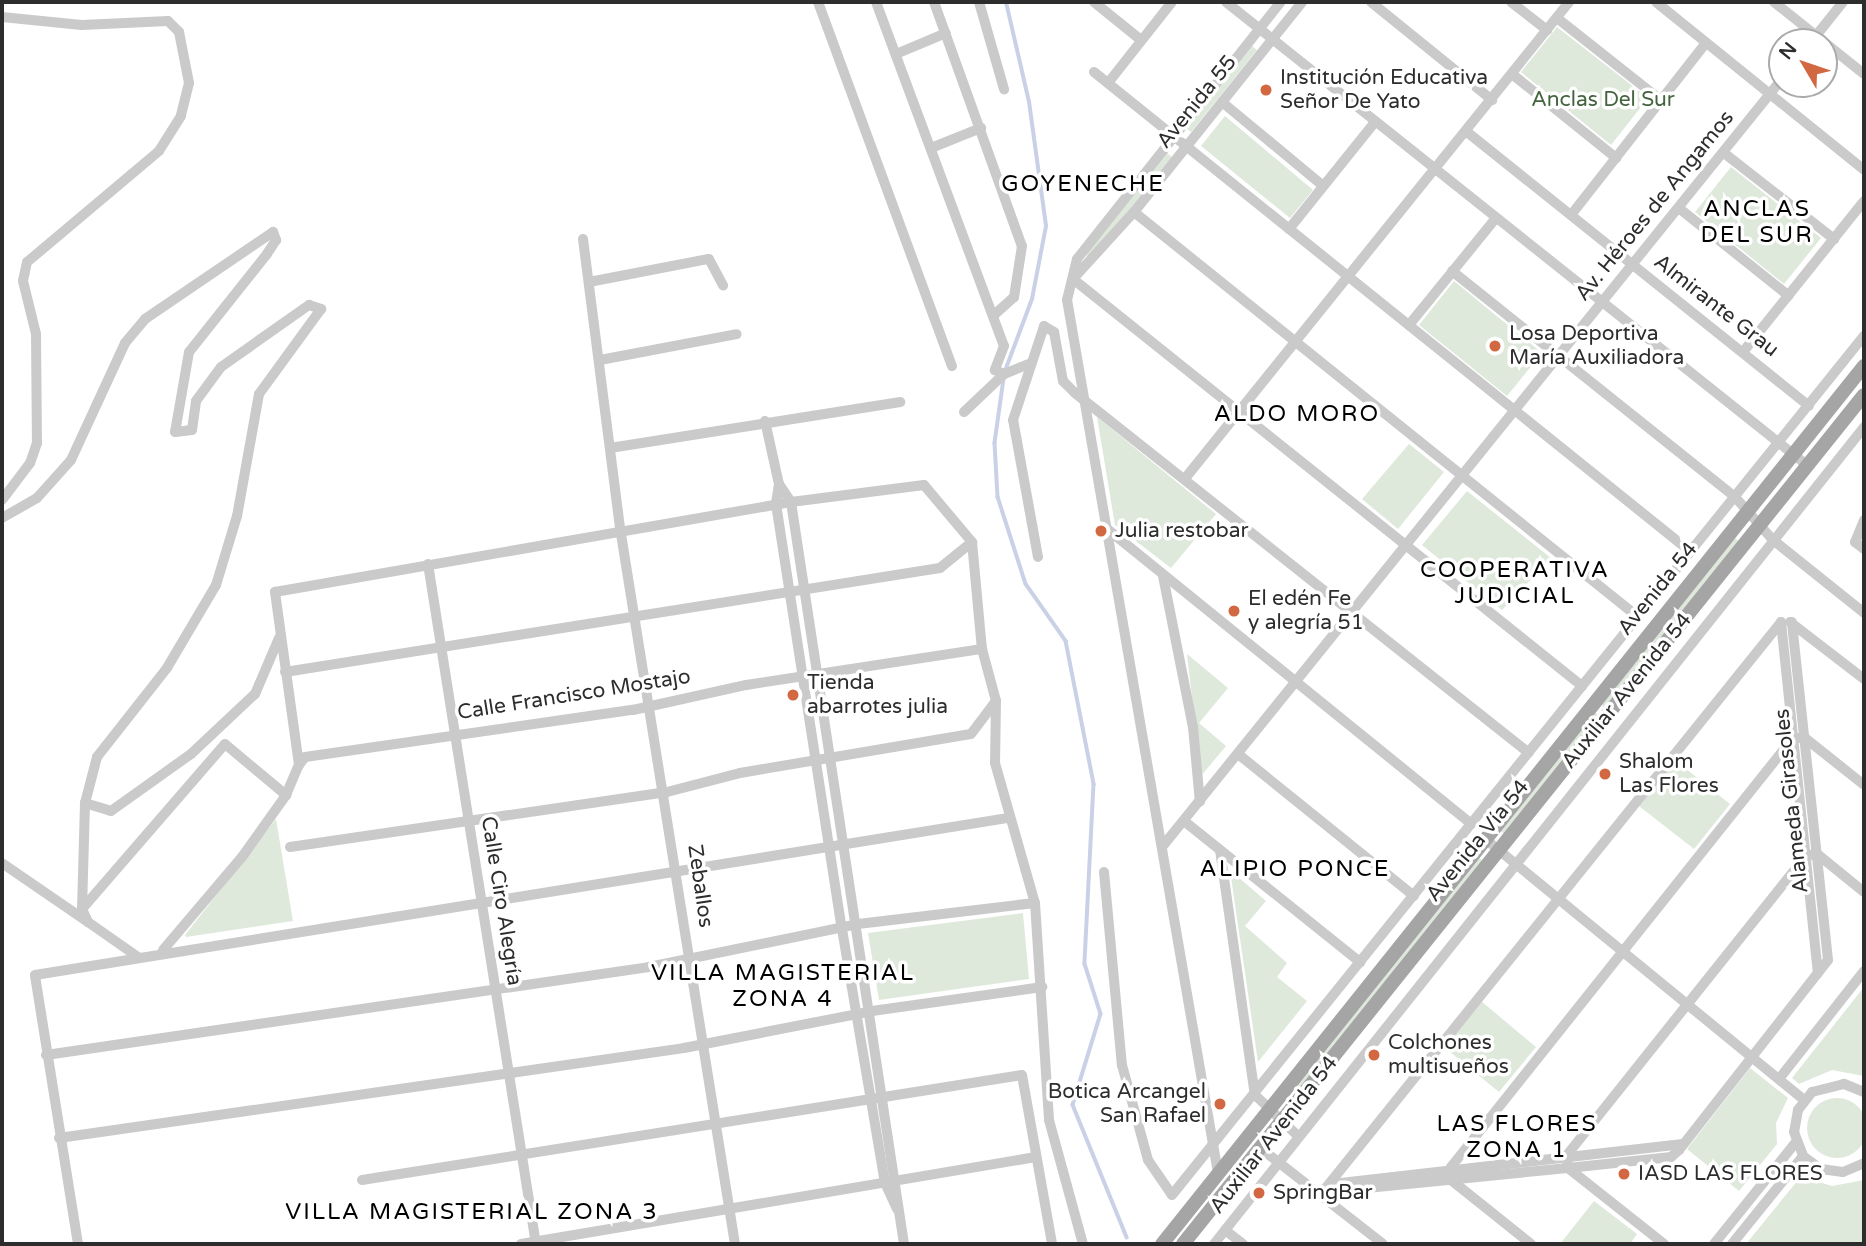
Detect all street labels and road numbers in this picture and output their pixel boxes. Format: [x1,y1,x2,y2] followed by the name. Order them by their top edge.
[1152,50,1242,154] street label: Avenida 55
[1570,106,1740,306] street label: Av. Héroes de Angamos
[1649,249,1783,363] street label: Almirante Grau
[1613,537,1703,641] street label: Avenida 54
[1557,608,1697,774] street label: Auxiliar Avenida 54
[456,664,692,726] street label: Calle Francisco Mostajo
[1770,708,1814,894] street label: Alameda Girasoles
[1421,775,1535,907] street label: Avenida Vía 54
[475,815,527,987] street label: Calle Ciro Alegría
[682,843,718,929] street label: Zeballos
[1205,1051,1343,1219] street label: Auxiliar Avenida 54

